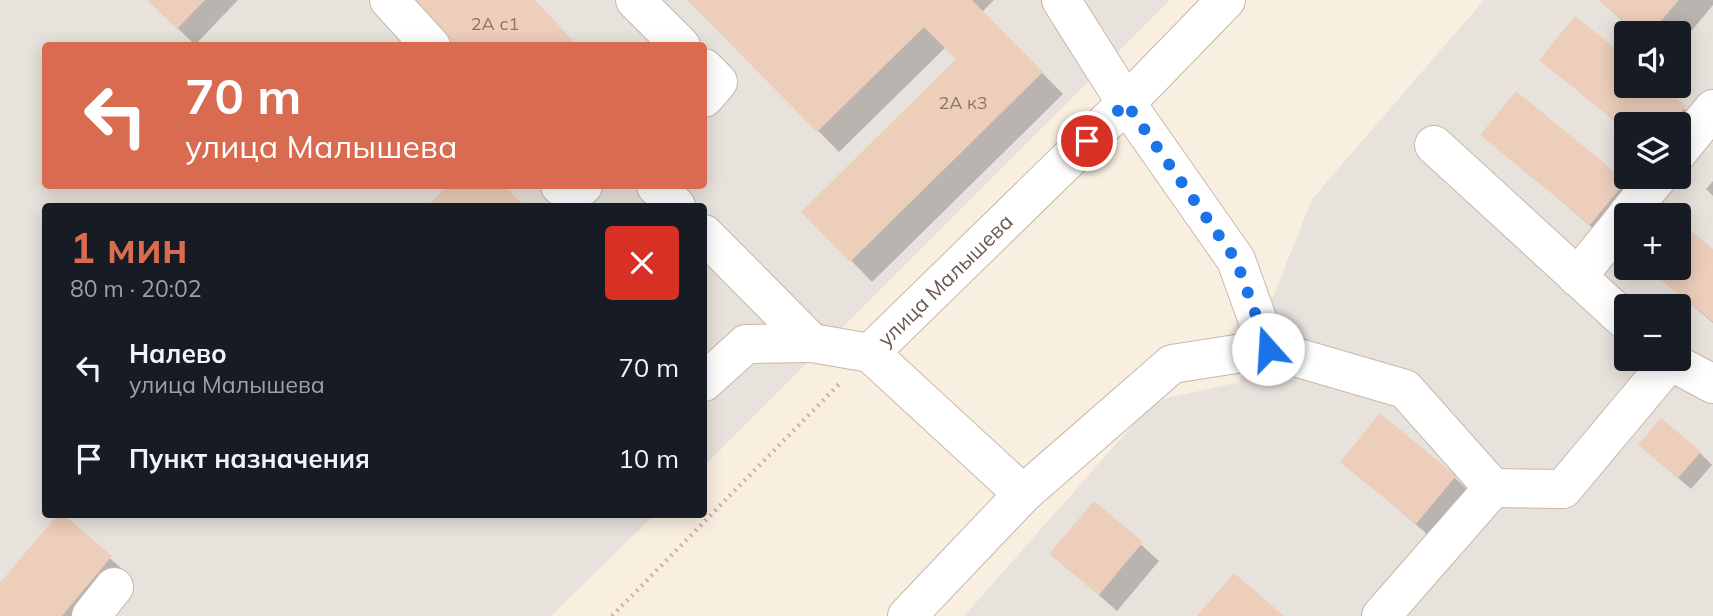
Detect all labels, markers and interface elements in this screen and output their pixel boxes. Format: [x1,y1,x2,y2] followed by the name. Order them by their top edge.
[471,12,519,35] house number: 2А с1
[1614,21,1691,371] map controls
[1614,21,1691,98] button: sound
[185,65,301,126] text: 70 m
[70,70,161,161] icon: left
[938,91,988,114] house number: 2А к3
[1057,111,1117,171] pin
[1614,112,1691,189] button: layers
[1068,122,1106,160] icon: arrive
[185,126,457,166] text: улица Малышева
[1614,203,1691,280] button: +
[872,208,1018,352] street label: улица Малышева
[70,221,188,274] text: 1 мин
[605,226,679,300] button: close
[70,274,202,303] text: 80 m · 20:02
[1614,294,1691,371] button: −
[1231,312,1305,386] position arrow
[129,337,227,370] text: Налево
[70,349,108,387] icon: left
[618,351,679,384] text: 70 m
[129,370,325,399] text: улица Малышева
[70,440,108,478] icon: arrive
[129,442,370,475] text: Пункт назначения
[618,442,679,475] text: 10 m

